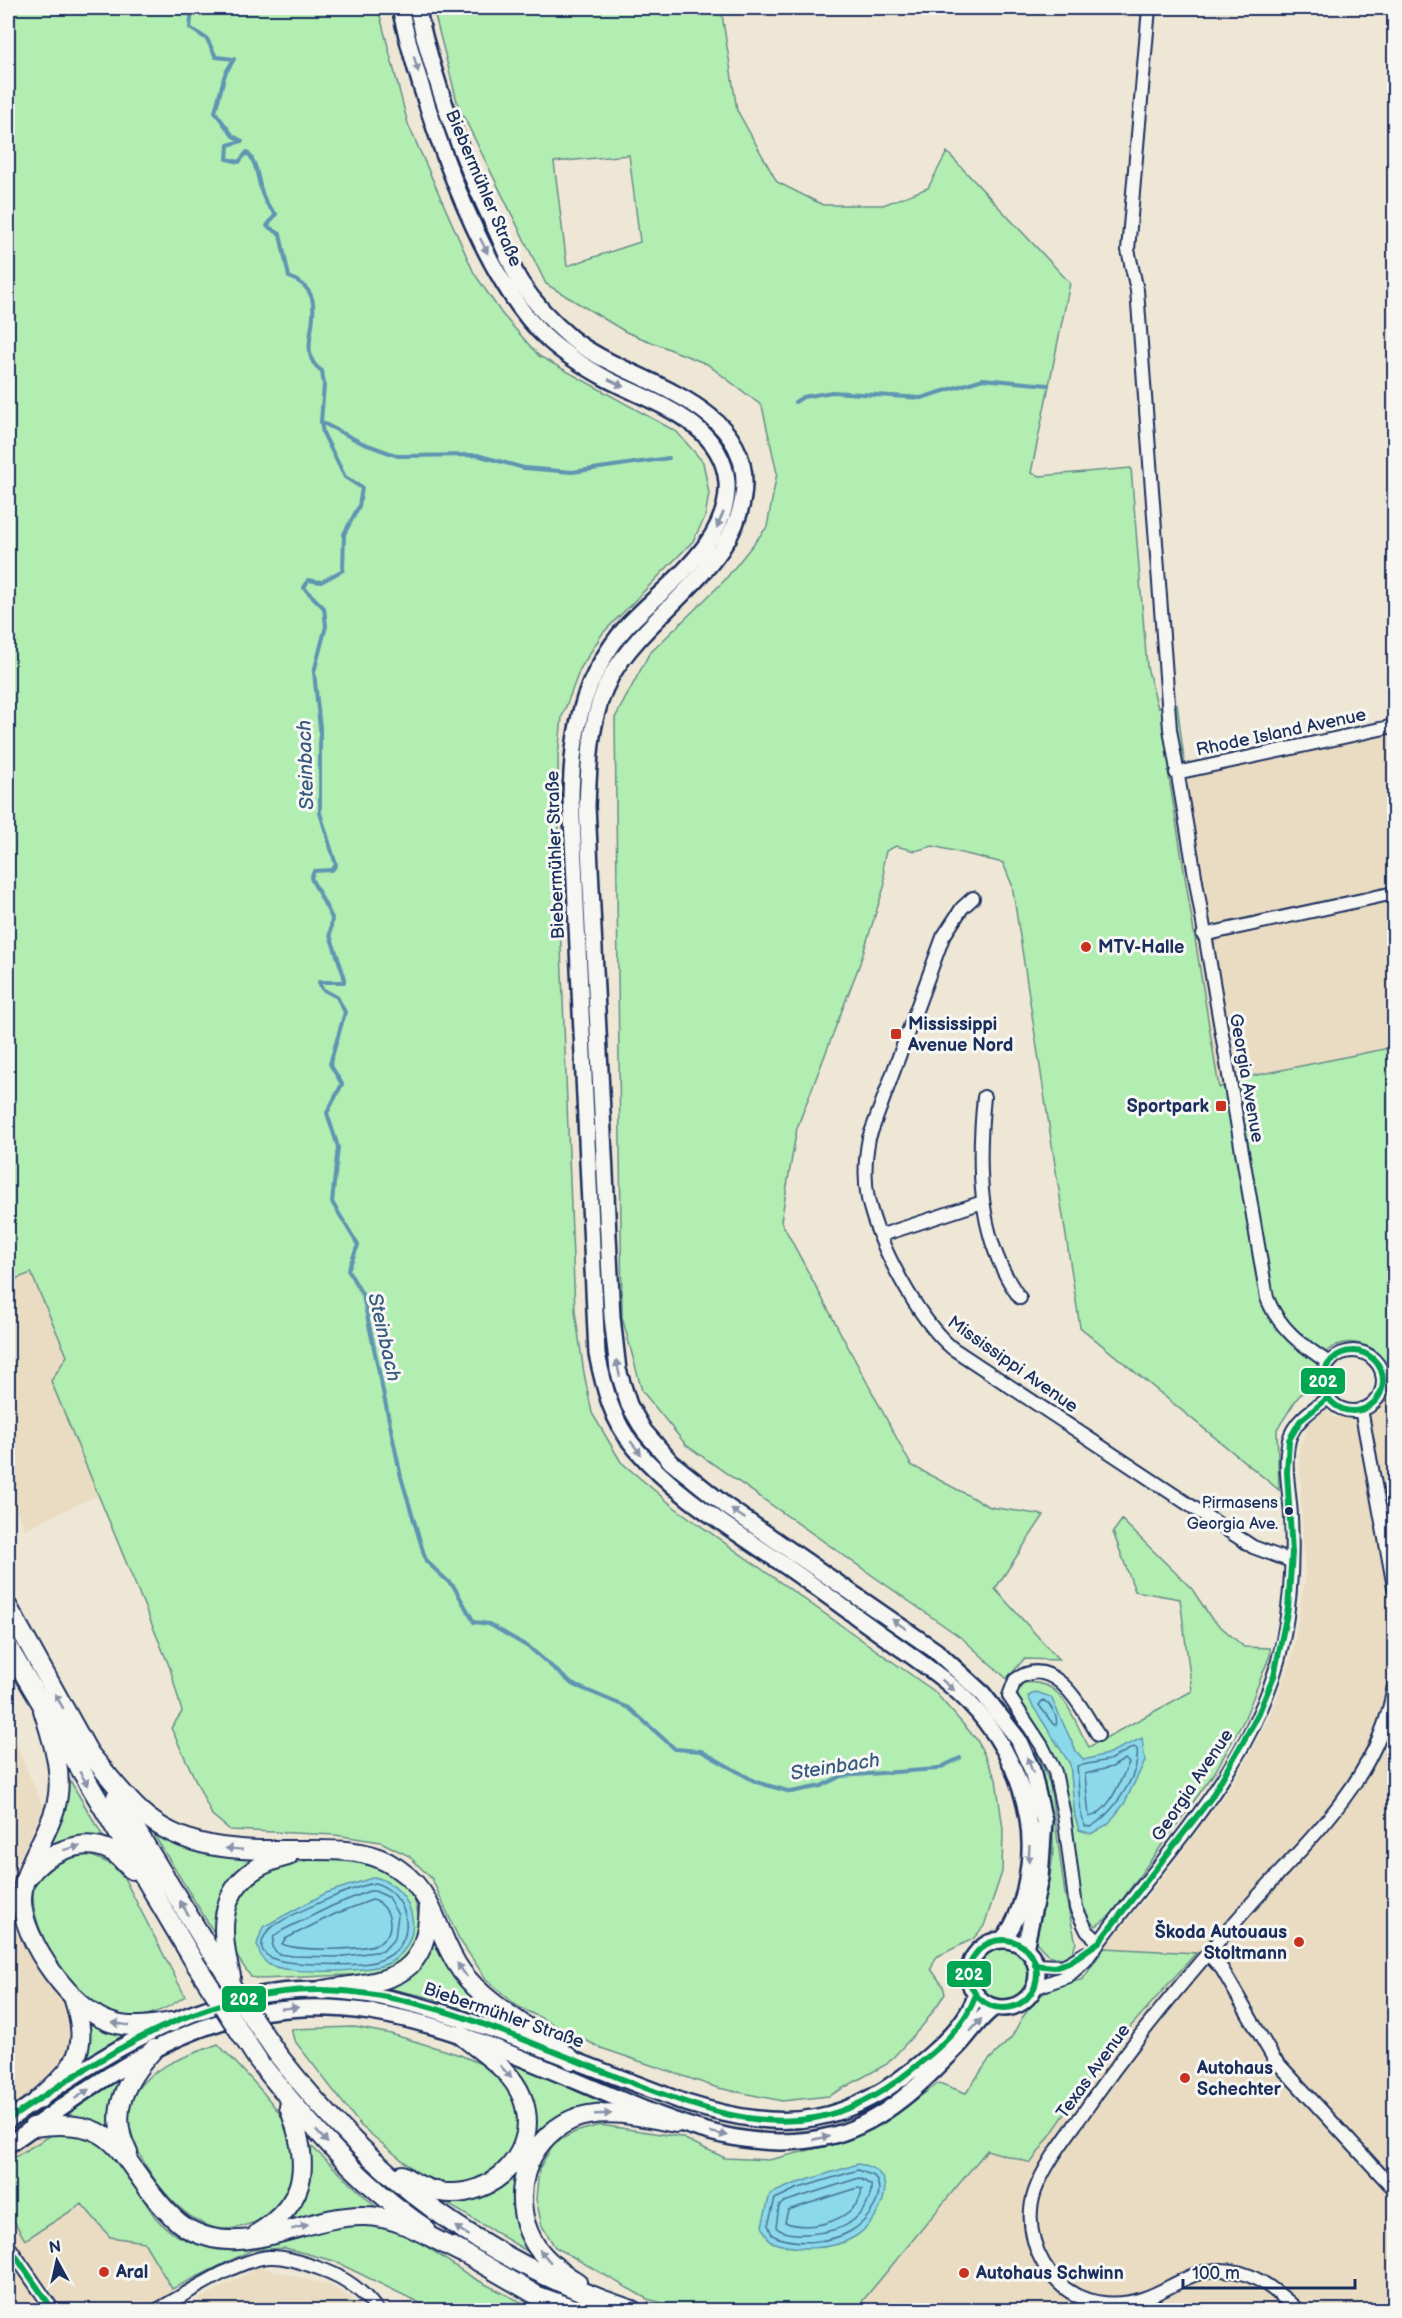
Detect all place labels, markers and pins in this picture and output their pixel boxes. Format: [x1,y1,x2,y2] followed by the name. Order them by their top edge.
[1098,937,1184,958] place label: MTV-Halle
[1079,940,1093,954] marker: MTV-Halle
[907,1014,1013,1056] place label: Mississippi Avenue Nord
[889,1027,903,1041] marker: Mississippi Avenue Nord
[1127,1096,1210,1117] place label: Sportpark
[1214,1099,1228,1113] marker: Sportpark
[1187,1494,1278,1534] place label: Pirmasens Georgia Ave.
[1283,1505,1295,1517] marker: Pirmasens Georgia Ave.
[1155,1920,1287,1964] place label: Škoda Autouaus Stoltmann
[1292,1935,1306,1949] marker: Škoda Autouaus Stoltmann
[1196,2058,1282,2100] place label: Autohaus Schechter
[1178,2071,1192,2085] marker: Autohaus Schechter
[115,2262,148,2283] place label: Aral
[975,2263,1124,2284] place label: Autohaus Schwinn
[97,2265,111,2279] marker: Aral
[957,2266,971,2280] marker: Autohaus Schwinn

